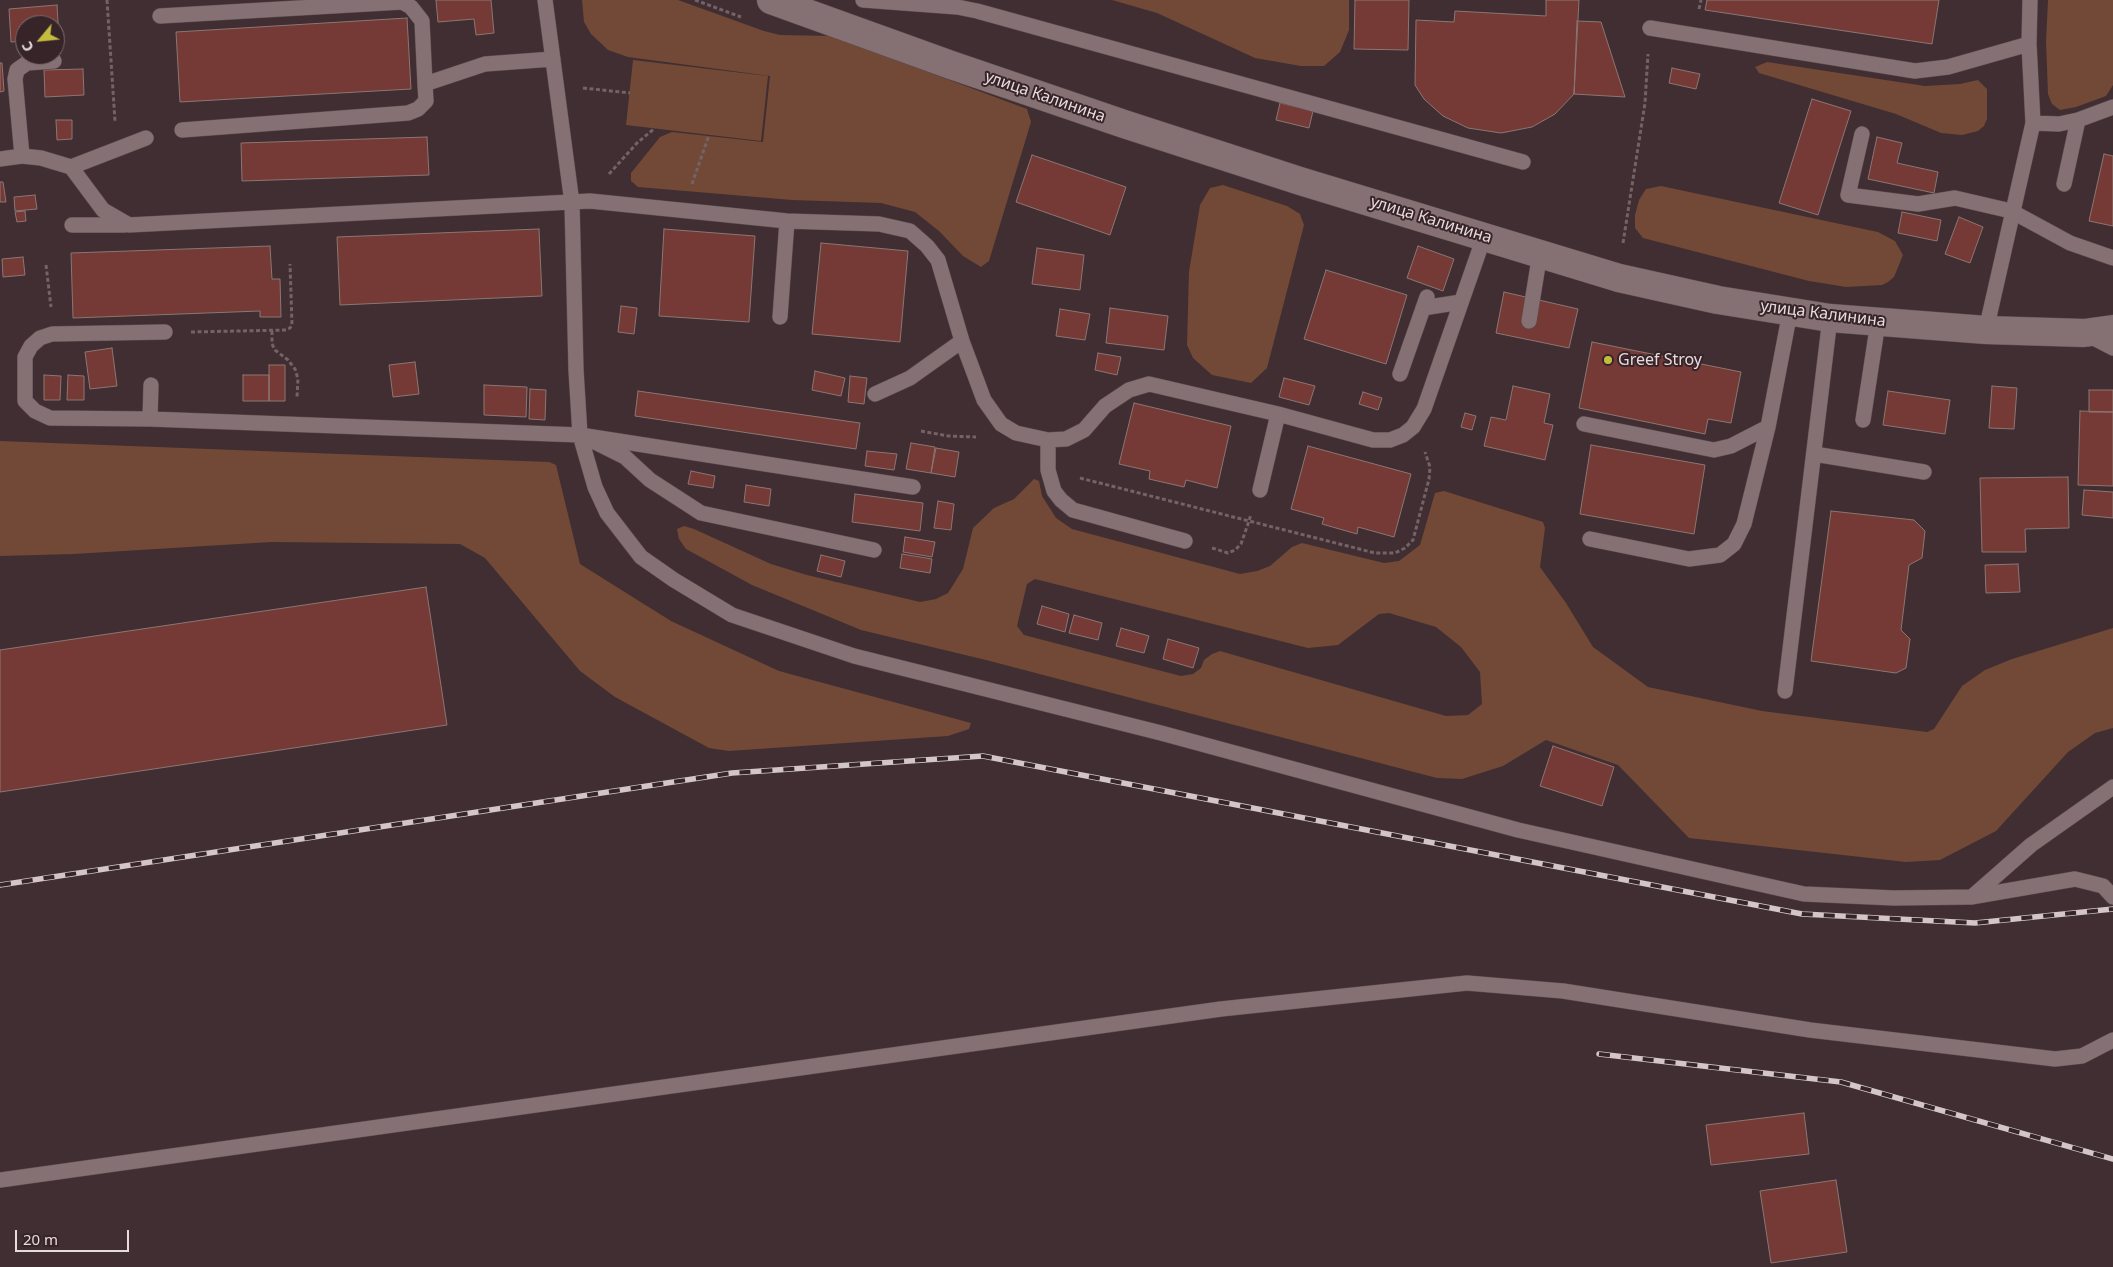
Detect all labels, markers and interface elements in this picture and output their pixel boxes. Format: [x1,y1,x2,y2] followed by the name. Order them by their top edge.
[15,15,65,65] north arrow
[17,38,38,55] text: С
[982,67,1108,127] street label: улица Калинина
[1368,192,1494,248] street label: улица Калинина
[1759,297,1887,331] street label: улица Калинина
[1618,350,1702,370] place label: Greef Stroy
[1602,354,1614,366] marker: Greef Stroy
[18,1220,131,1252] scale bar
[23,1229,58,1249] text: 20 m

